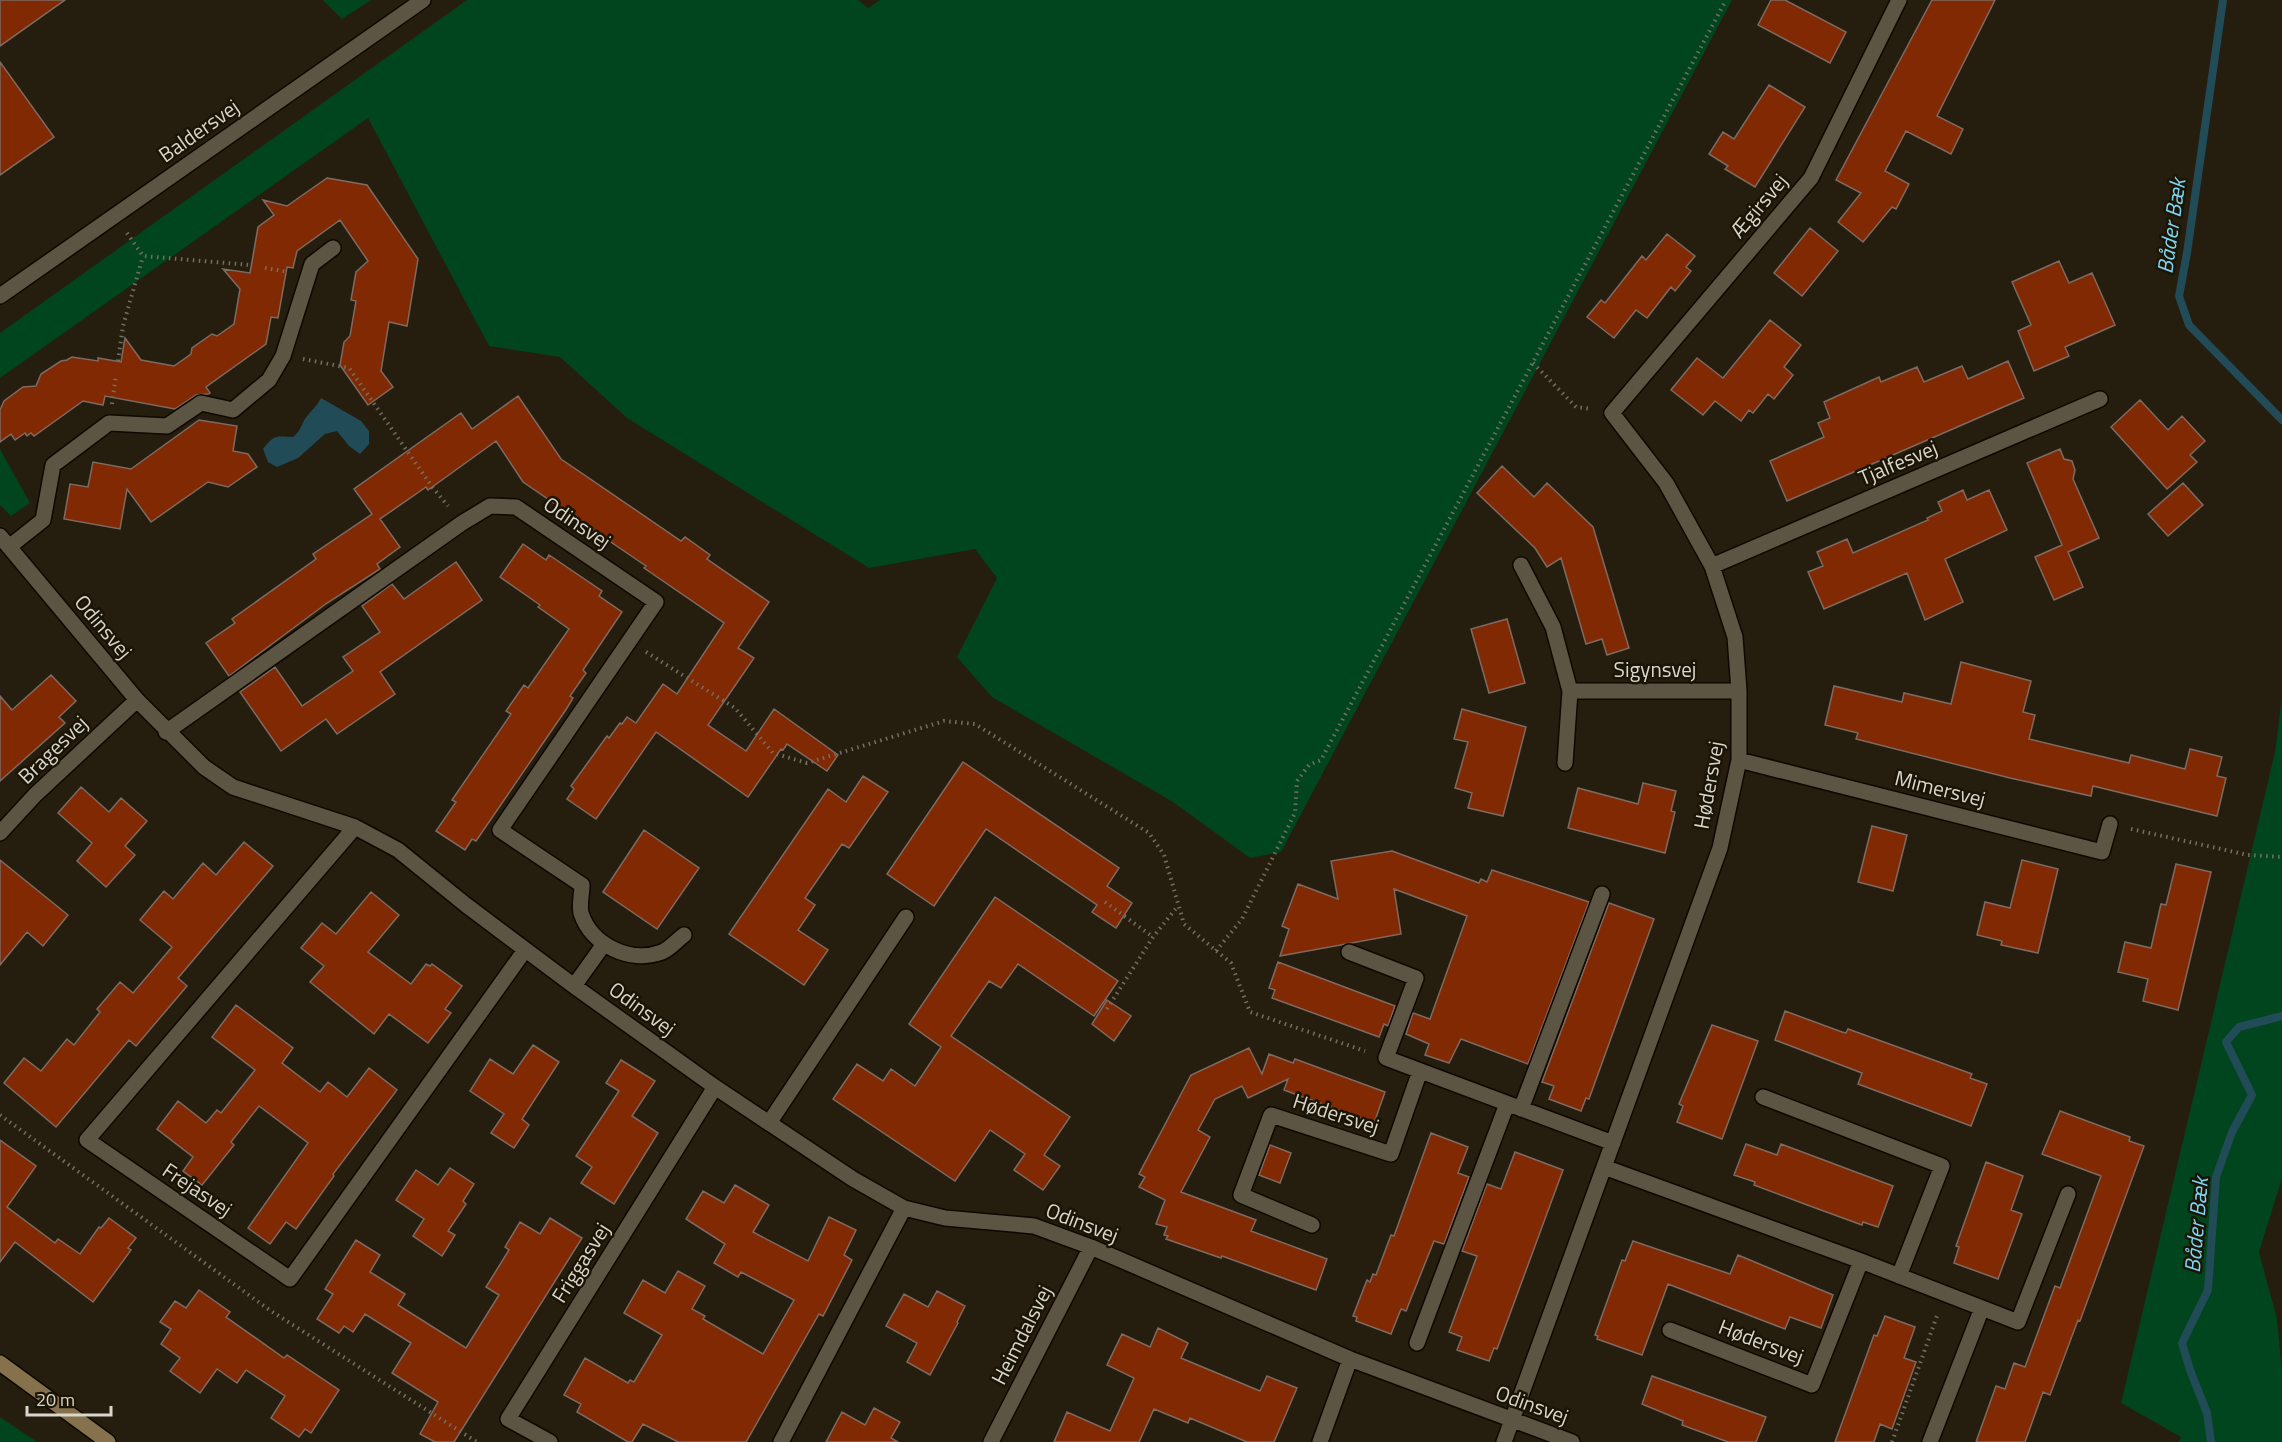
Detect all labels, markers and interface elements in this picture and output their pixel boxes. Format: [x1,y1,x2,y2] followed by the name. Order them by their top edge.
[152,91,245,170] street label: Baldersvej
[1722,166,1795,245] street label: Ægirsvej
[2148,174,2195,276] water label: Båder Bæk
[1853,431,1942,493] street label: Tjalfesvej
[537,488,618,557] street label: Odinsvej
[67,587,140,666] street label: Odinsvej
[1614,653,1696,685] street label: Sigynsvej
[10,708,95,791] street label: Bragesvej
[1685,738,1731,831] street label: Hødersvej
[1892,761,1989,815] street label: Mimersvej
[603,973,683,1043] street label: Odinsvej
[1289,1084,1384,1142] street label: Hødersvej
[156,1154,239,1224] street label: Frejasvej
[2175,1174,2217,1274] water label: Båder Bæk
[1041,1194,1123,1251] street label: Odinsvej
[543,1216,617,1309] street label: Friggasvej
[982,1279,1060,1390] street label: Heimdalsvej
[1714,1310,1809,1372] street label: Hødersvej
[1491,1376,1573,1432] street label: Odinsvej
[27,1379,111,1417] scale bar
[36,1386,75,1413] text: 20 m

